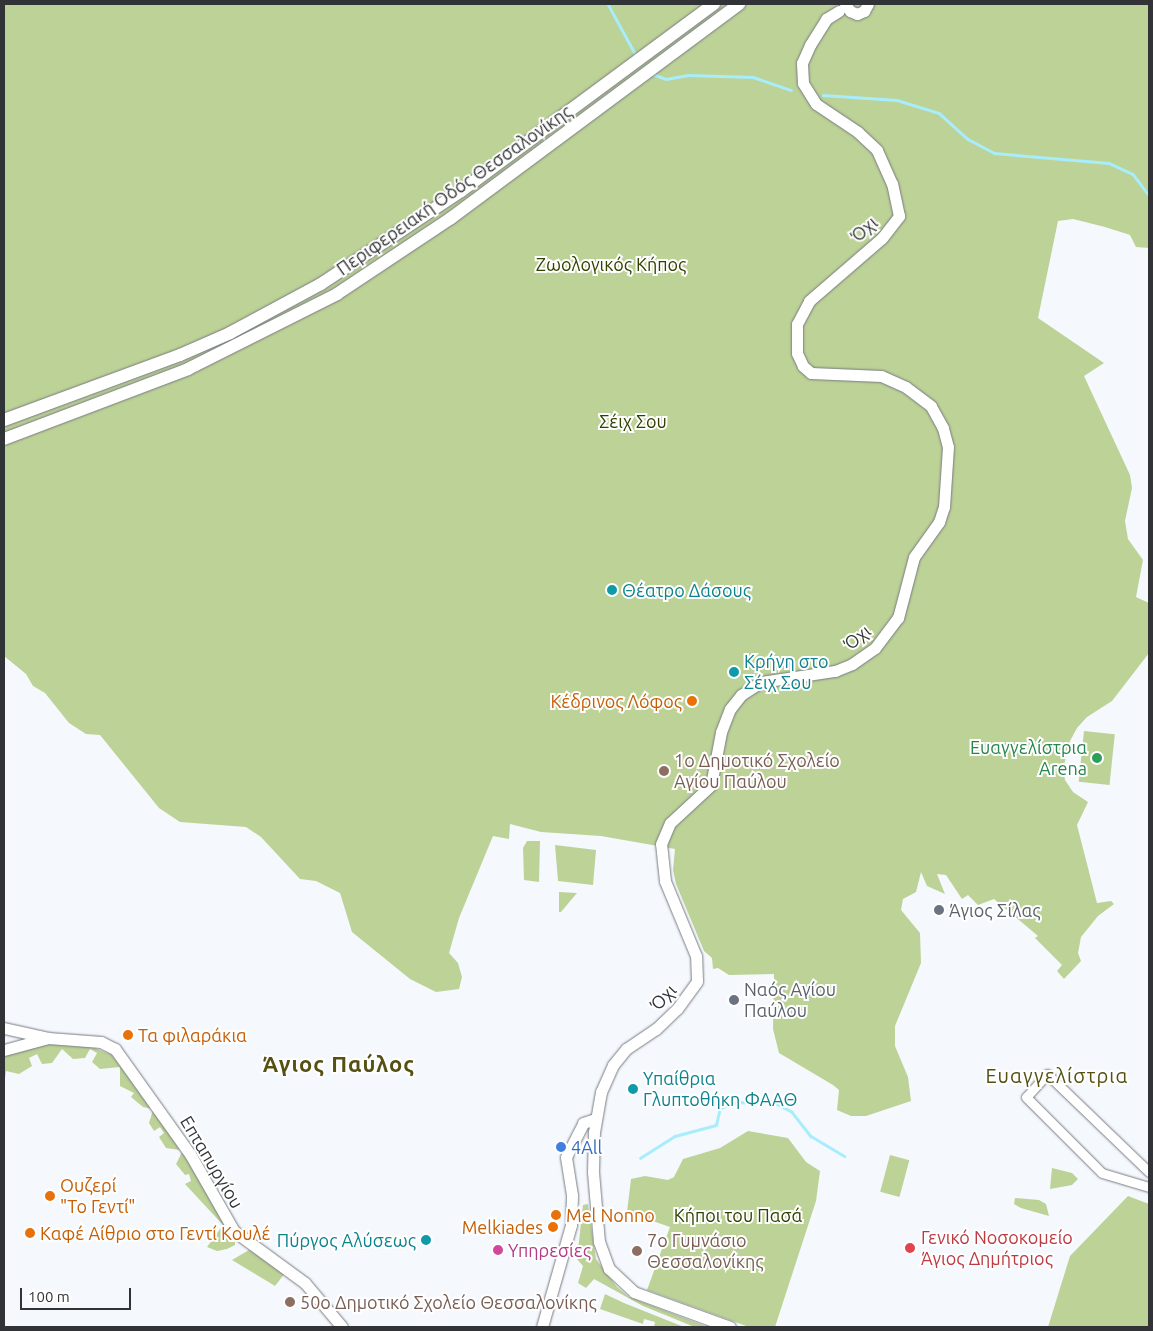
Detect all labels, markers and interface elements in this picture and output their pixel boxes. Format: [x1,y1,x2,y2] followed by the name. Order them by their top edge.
[332,100,576,280] street label: Περιφερειακή Οδός Θεσσαλονίκης
[846,212,882,246] street label: Όχι
[536,253,686,275] park label: Ζωολογικός Κήπος
[599,410,667,432] park label: Σέιχ Σου
[622,579,751,601] place label: Θέατρο Δάσους
[606,584,618,596] marker: Θέατρο Δάσους
[839,620,875,654] street label: Όχι
[744,651,828,694] place label: Kρήνη στο Σέιχ Σου
[728,666,740,678] marker: Kρήνη στο Σέιχ Σου
[550,690,682,712] place label: Κέδρινος Λόφος
[686,695,698,707] marker: Κέδρινος Λόφος
[970,737,1087,780] place label: Ευαγγελίστρια Arena
[674,750,840,792] place label: 1ο Δημοτικό Σχολείο Αγίου Παύλου
[1091,752,1103,764] marker: Ευαγγελίστρια Arena
[658,765,670,777] marker: 1ο Δημοτικό Σχολείο Αγίου Παύλου
[949,899,1040,921] place label: Άγιος Σίλας
[933,904,945,916] marker: Άγιος Σίλας
[645,979,681,1015] street label: Όχι
[744,979,836,1022] place label: Ναός Αγίου Παύλου
[728,994,740,1006] marker: Ναός Αγίου Παύλου
[138,1024,247,1046] place label: Τα φιλαράκια
[122,1029,134,1041] marker: Τα φιλαράκια
[261,1051,417,1077] district label: Άγιος Παύλος
[984,1063,1130,1087] district label: Ευαγγελίστρια
[643,1068,798,1110] place label: Υπαίθρια Γλυπτοθήκη ΦΑΑΘ
[627,1083,639,1095] marker: Υπαίθρια Γλυπτοθήκη ΦΑΑΘ
[176,1112,248,1212] street label: Επταπυργίου
[571,1136,602,1158] place label: 4All
[555,1141,567,1153] marker: 4All
[60,1175,135,1218] place label: Ουζερί "Το Γεντί"
[44,1190,56,1202] marker: Ουζερί "Το Γεντί"
[566,1204,655,1226] place label: Mel Nonno
[674,1204,802,1226] park label: Κήποι του Πασά
[550,1209,562,1221] marker: Mel Nonno
[462,1216,543,1238] place label: Melkiades
[547,1221,559,1233] marker: Melkiades
[40,1222,270,1244] place label: Καφέ Αίθριο στο Γεντί Κουλέ
[24,1227,36,1239] marker: Καφέ Αίθριο στο Γεντί Κουλέ
[921,1227,1073,1270] place label: Γενικό Νοσοκομείο Άγιος Δημήτριος
[277,1229,416,1251] place label: Πύργος Αλύσεως
[647,1230,763,1272] place label: 7ο Γυμνάσιο Θεσσαλονίκης
[420,1234,432,1246] marker: Πύργος Αλύσεως
[508,1239,591,1261] place label: Υπηρεσίες
[903,1241,917,1255] marker: Γενικό Νοσοκομείο Άγιος Δημήτριος
[492,1244,504,1256] marker: Υπηρεσίες
[631,1245,643,1257] marker: 7ο Γυμνάσιο Θεσσαλονίκης
[22,1278,134,1310] scale bar
[28,1288,70,1305] text: 100 m
[300,1291,597,1313] place label: 50ο Δημοτικό Σχολείο Θεσσαλονίκης
[284,1296,296,1308] marker: 50ο Δημοτικό Σχολείο Θεσσαλονίκης

